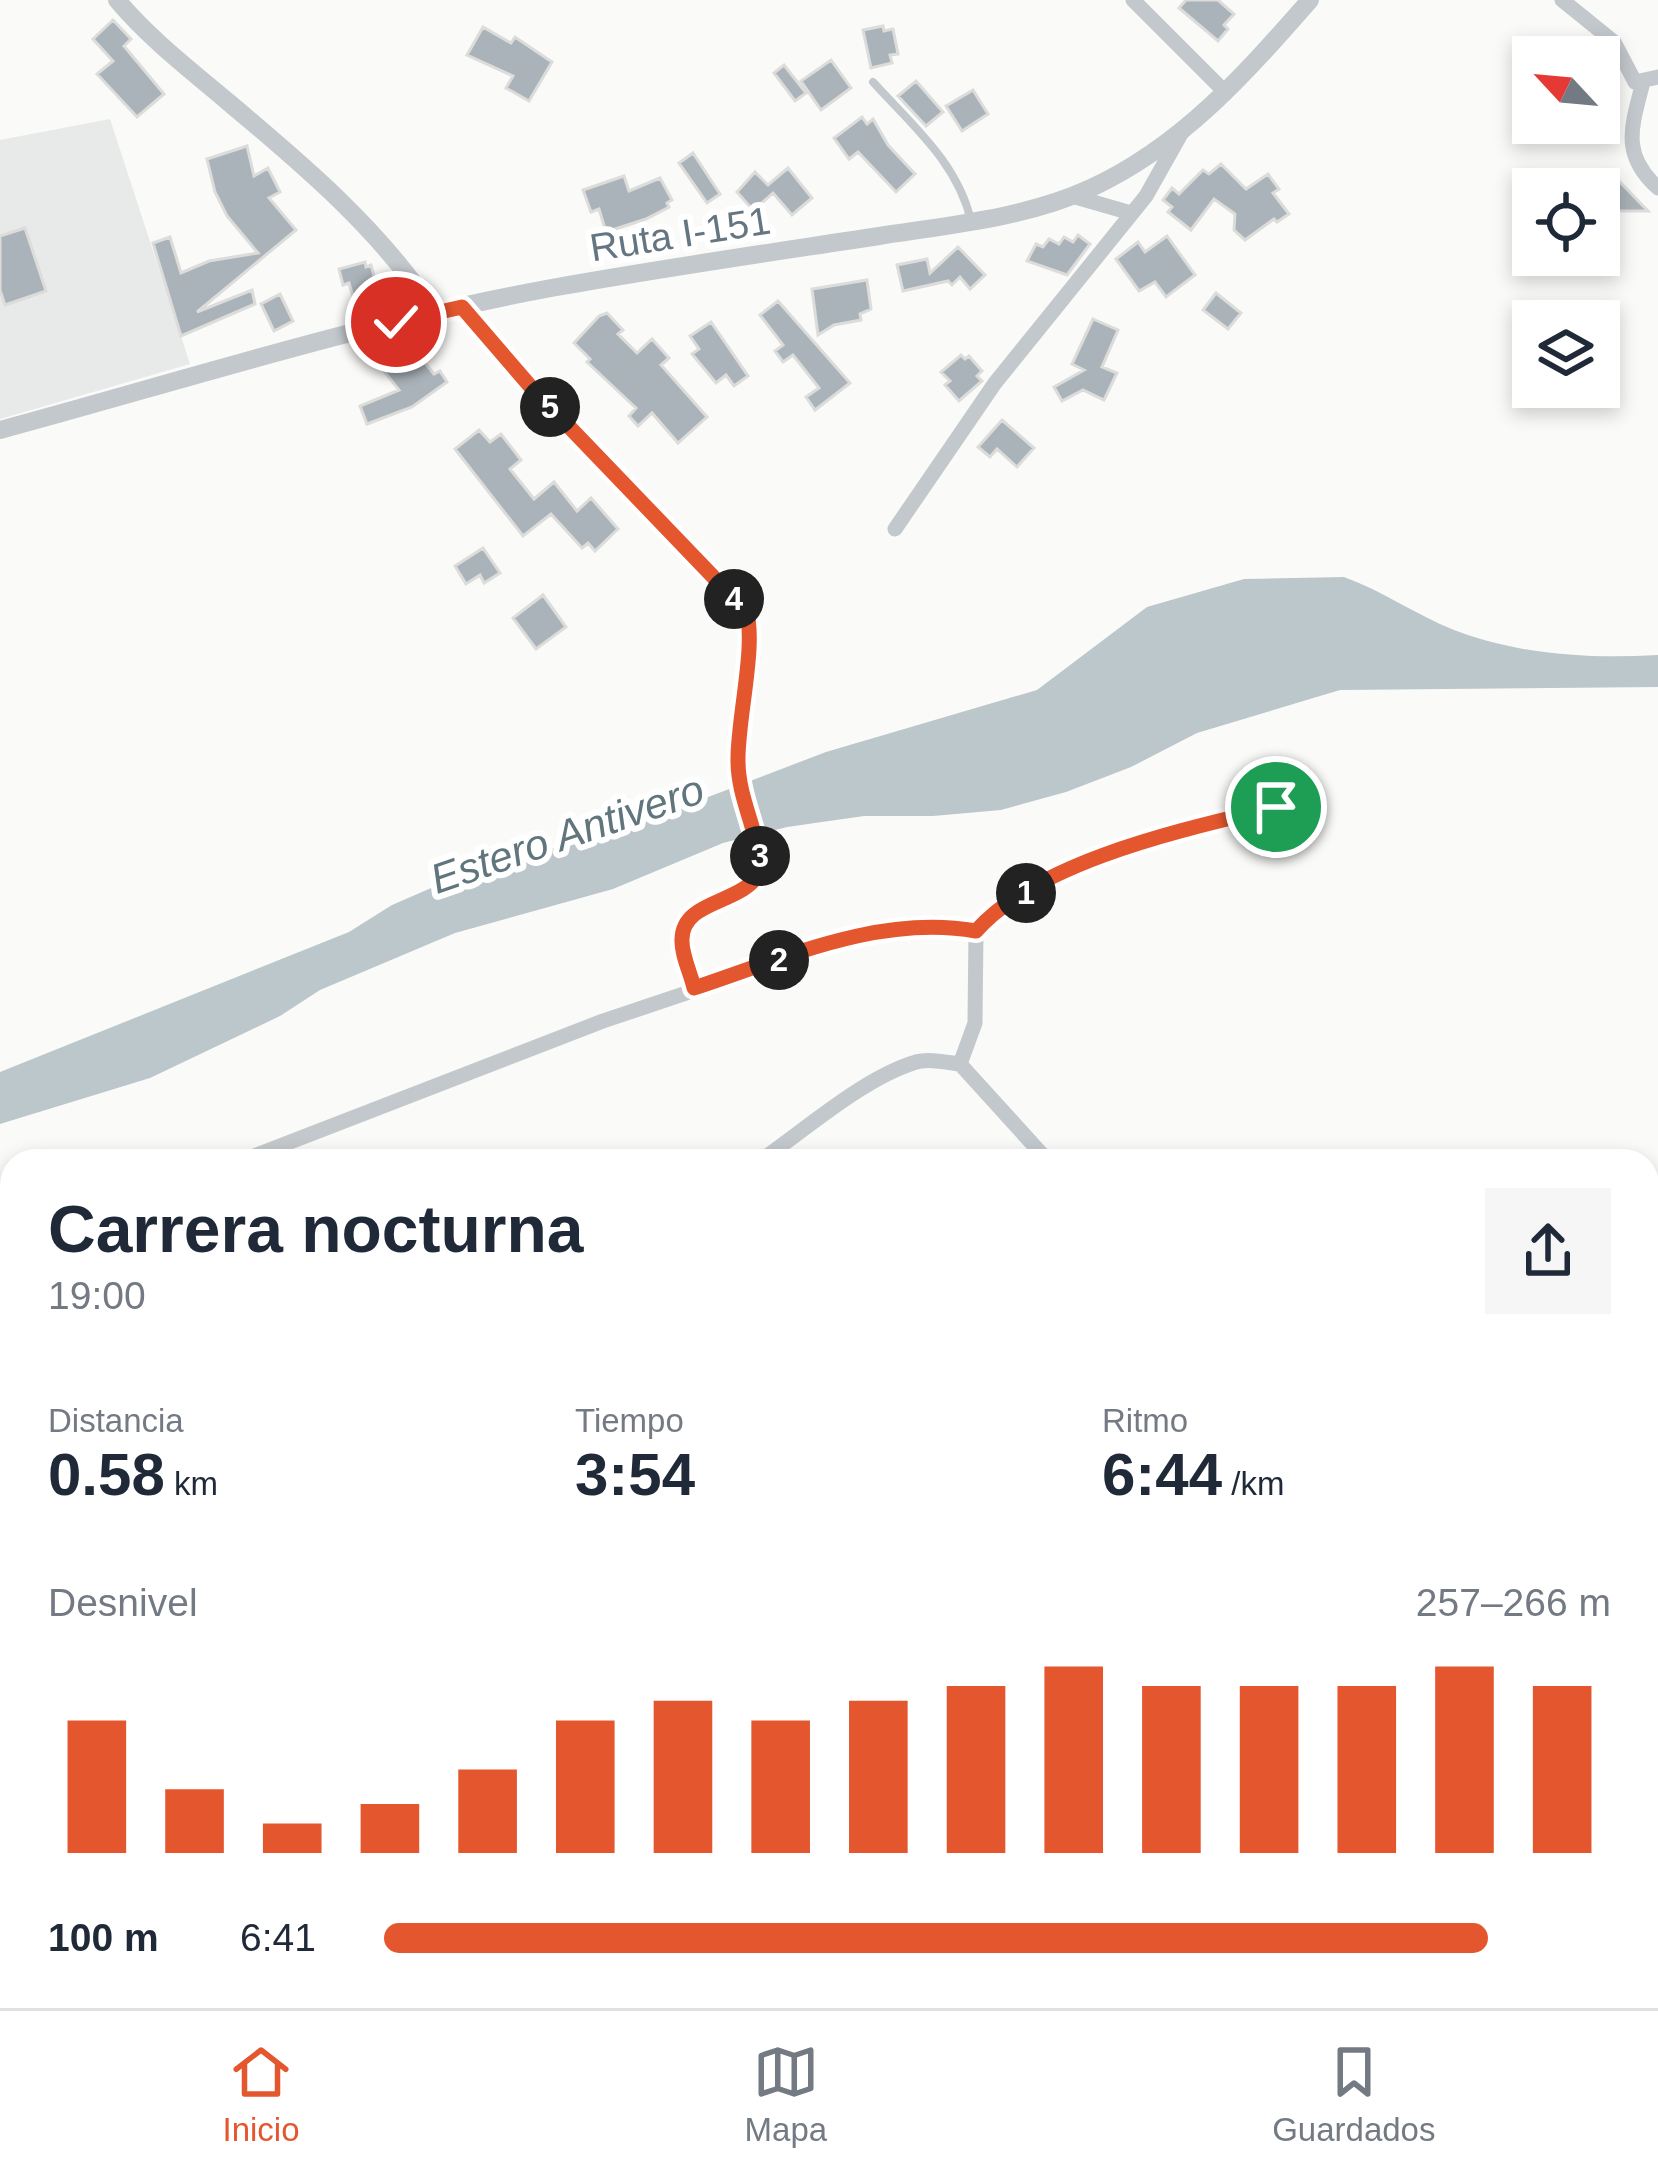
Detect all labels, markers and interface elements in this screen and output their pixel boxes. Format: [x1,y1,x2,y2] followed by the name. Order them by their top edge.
[1512,36,1620,144] north arrow
[1512,36,1620,408] map controls
[1512,168,1620,276] button: locate
[587,199,773,269] street label: Ruta I-151
[345,271,447,373] pin
[363,289,429,355] icon: check
[1512,300,1620,408] button: layers
[520,377,580,437] pin: 5
[541,388,559,425] text: 5
[704,569,764,629] pin: 4
[725,580,743,617] text: 4
[1225,756,1327,858] pin
[424,765,710,903] water label: Estero Antivero
[1243,774,1309,840] icon: arrive
[730,826,790,886] pin: 3
[751,837,769,874] text: 3
[996,863,1056,923] pin: 1
[1017,874,1035,911] text: 1
[749,930,809,990] pin: 2
[770,941,788,978] text: 2
[1485,1188,1611,1314] button: share
[48,1192,584,1266] text: Carrera nocturna
[48,1274,146,1317] text: 19:00
[48,1402,184,1439] text: Distancia
[575,1402,684,1439] text: Tiempo
[1102,1402,1188,1439] text: Ritmo
[48,1441,165,1508] text: 0.58
[575,1441,695,1508] text: 3:54
[1102,1441,1222,1508] text: 6:44
[165,1465,218,1502] text: km
[1222,1465,1284,1502] text: /km
[48,1581,198,1624] text: Desnivel
[1416,1581,1611,1624] text: 257–266 m
[48,1916,159,1959] text: 100 m
[240,1916,316,1959] text: 6:41
[223,2039,300,2149] tab: Inicio
[745,2039,827,2149] tab: Mapa
[1272,2039,1435,2149] tab: Guardados

